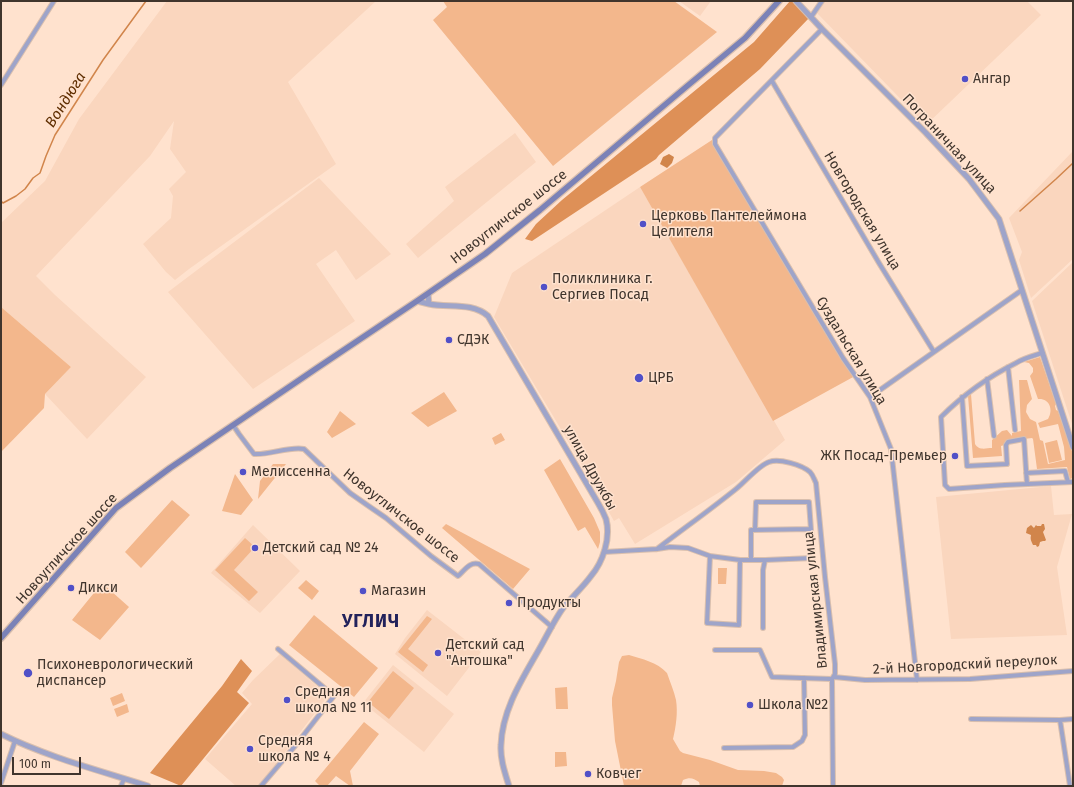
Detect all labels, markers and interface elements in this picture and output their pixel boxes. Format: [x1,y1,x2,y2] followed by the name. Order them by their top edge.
[42,69,90,131] water label: Вондюга
[973,71,1011,87] place label: Ангар
[960,74,970,84] marker: Ангар
[898,91,1000,197] street label: Пограничная улица
[820,149,904,273] street label: Новгородская улица
[447,166,571,268] street label: Новоугличское шоссе
[651,208,807,240] place label: Церковь Пантелеймона Целителя
[638,219,648,229] marker: Церковь Пантелеймона Целителя
[552,271,653,304] place label: Поликлиника г. Сергиев Посад
[539,282,549,292] marker: Поликлиника г. Сергиев Посад
[812,294,890,408] street label: Суздальская улица
[457,332,489,348] place label: СДЭК
[444,335,454,345] marker: СДЭК
[648,370,674,386] place label: ЦРБ
[633,372,645,384] marker: ЦРБ
[560,422,620,514] street label: улица Дружбы
[820,448,947,464] place label: ЖК Посад-Премьер
[950,451,960,461] marker: ЖК Посад-Премьер
[251,464,331,480] place label: Мелиссенна
[339,465,463,567] street label: Новоугличское шоссе
[238,467,248,477] marker: Мелиссенна
[13,490,121,608] street label: Новоугличское шоссе
[800,530,832,670] street label: Владимирская улица
[263,540,378,556] place label: Детский сад № 24
[250,543,260,553] marker: Детский сад № 24
[79,580,118,596] place label: Дикси
[66,583,76,593] marker: Дикси
[371,583,426,599] place label: Магазин
[358,586,368,596] marker: Магазин
[517,595,581,611] place label: Продукты
[504,598,514,608] marker: Продукты
[342,611,400,633] district label: УГЛИЧ
[446,637,524,670] place label: Детский сад "Антошка"
[433,648,443,658] marker: Детский сад "Антошка"
[872,652,1058,678] street label: 2-й Новгородский переулок
[37,657,193,690] place label: Психоневрологический диспансер
[22,667,34,679] marker: Психоневрологический диспансер
[295,684,372,716] place label: Средняя школа № 11
[282,695,292,705] marker: Средняя школа № 11
[758,697,828,713] place label: Школа №2
[745,700,755,710] marker: Школа №2
[258,733,331,766] place label: Средняя школа № 4
[245,744,255,754] marker: Средняя школа № 4
[14,749,83,775] scale bar
[19,757,51,771] text: 100 m
[596,766,641,782] place label: Ковчег
[583,769,593,779] marker: Ковчег

